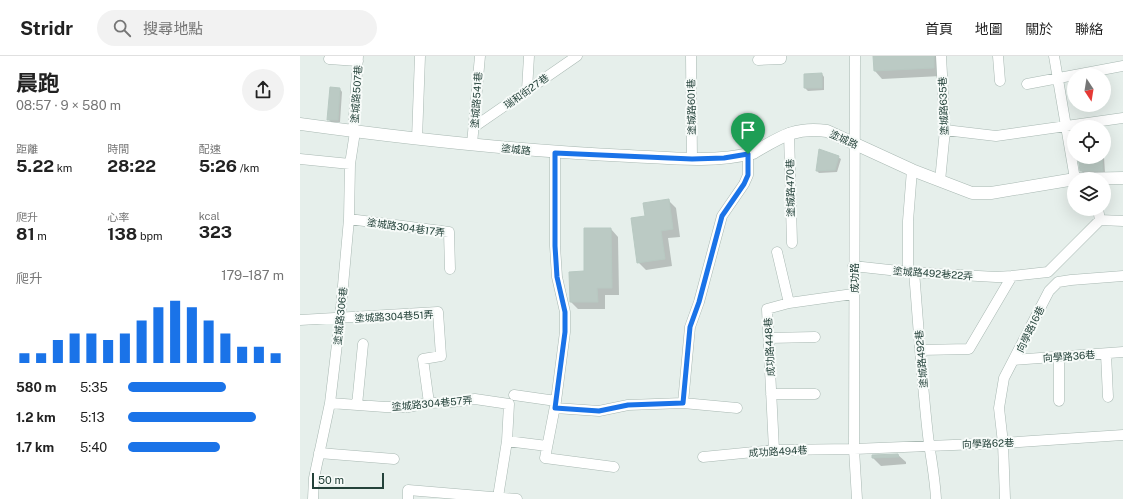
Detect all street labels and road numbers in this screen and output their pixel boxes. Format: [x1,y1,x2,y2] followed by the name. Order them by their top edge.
[348,64,364,124] street label: 塗城路507巷
[468,71,484,129] street label: 塗城路541巷
[501,71,551,111] street label: 瑞和街27巷
[936,76,950,136] street label: 塗城路635巷
[685,79,697,135] street label: 塗城路601巷
[828,127,860,151] street label: 塗城路
[500,141,532,157] street label: 塗城路
[783,159,797,217] street label: 塗城路470巷
[366,216,446,238] street label: 塗城路304巷17弄
[848,263,860,293] street label: 成功路
[892,264,974,282] street label: 塗城路492巷22弄
[331,286,349,346] street label: 塗城路306巷
[1014,304,1046,354] street label: 向學路16巷
[354,308,434,324] street label: 塗城路304巷51弄
[761,317,777,377] street label: 成功路448巷
[912,329,930,389] street label: 塗城路492巷
[1042,348,1096,364] street label: 向學路36巷
[391,393,473,413] street label: 塗城路304巷57弄
[962,436,1014,450] street label: 向學路62巷
[748,443,808,459] street label: 成功路494巷

